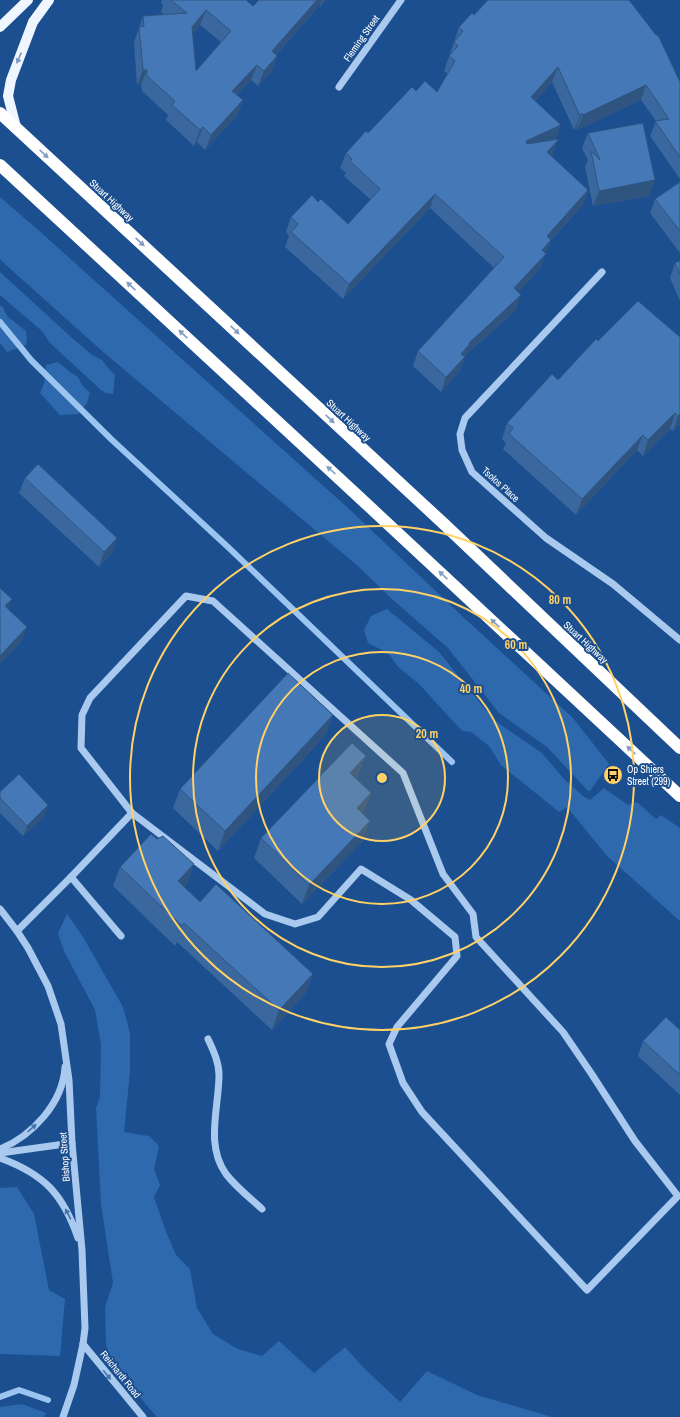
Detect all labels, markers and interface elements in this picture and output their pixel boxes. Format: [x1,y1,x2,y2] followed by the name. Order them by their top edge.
[341,12,383,64] street label: Fleming Street
[16,52,22,64] one-way arrow
[39,149,50,158] one-way arrow
[87,176,137,225] street label: Stuart Highway
[135,237,145,247] one-way arrow
[126,282,136,291] one-way arrow
[230,326,240,335] one-way arrow
[178,330,188,339] one-way arrow
[324,396,374,445] street label: Stuart Highway
[325,414,336,423] one-way arrow
[479,464,523,505] street label: Tsolos Place
[325,466,336,475] one-way arrow
[438,570,448,580] one-way arrow
[549,592,571,608] text: 80 m
[561,618,611,667] street label: Stuart Highway
[490,619,500,628] one-way arrow
[505,637,527,653] text: 60 m
[460,681,482,697] text: 40 m
[416,726,438,742] text: 20 m
[626,745,636,755] one-way arrow
[627,763,671,788] place label: Op Shiers Street (299)
[602,764,624,786] bus stop icon: Op Shiers Street (299)
[375,771,389,785] centre of rings
[27,1123,37,1133] one-way arrow
[56,1131,73,1182] street label: Bishop Street
[65,1208,71,1219] one-way arrow
[97,1348,144,1401] street label: Reichardt Road
[103,1369,112,1380] one-way arrow

